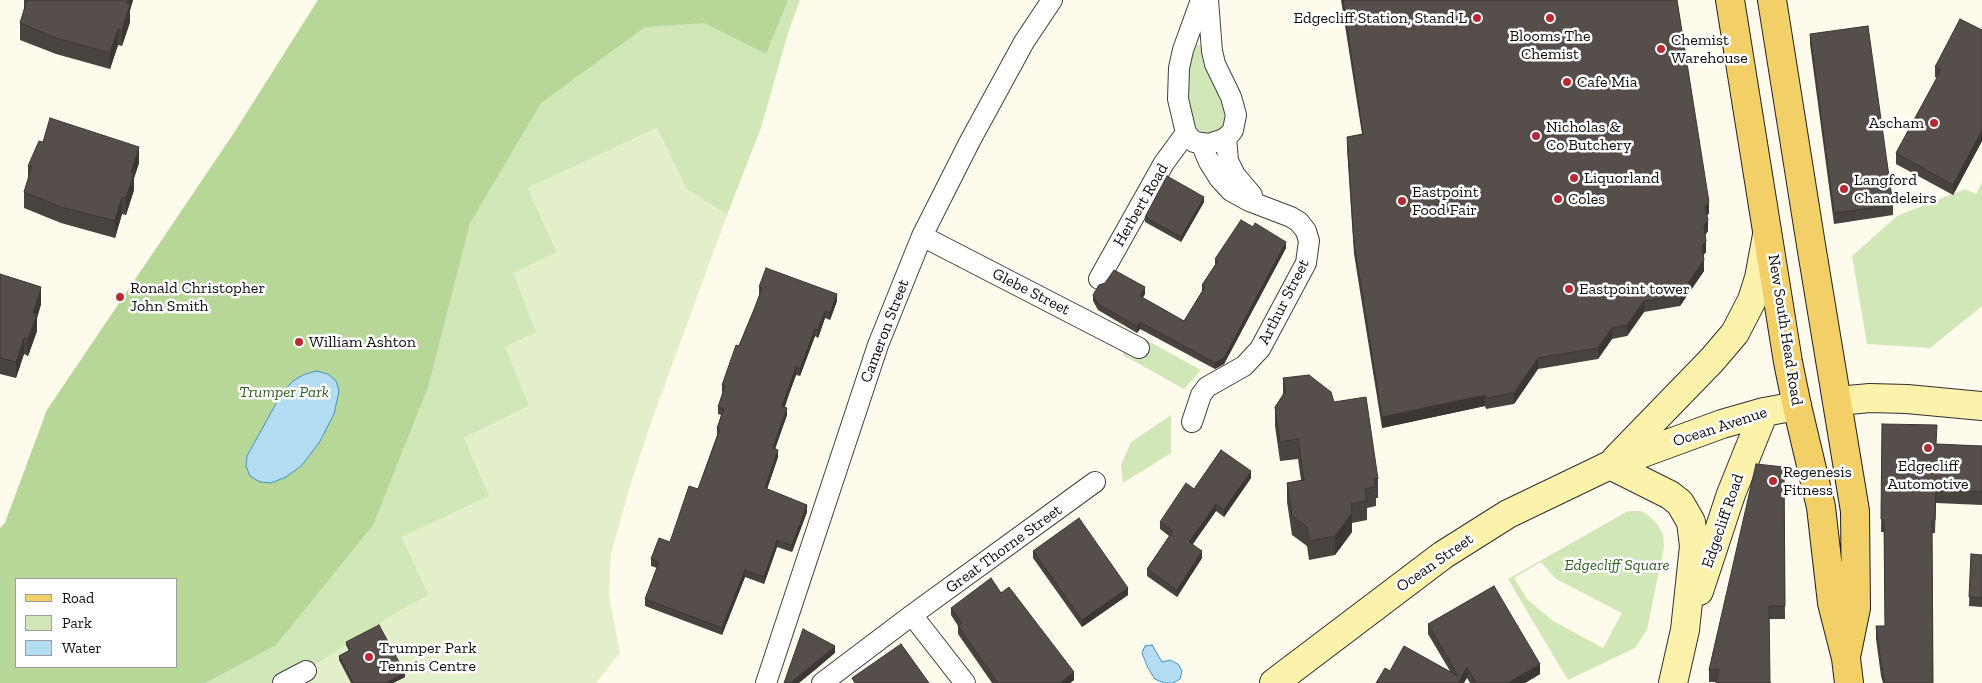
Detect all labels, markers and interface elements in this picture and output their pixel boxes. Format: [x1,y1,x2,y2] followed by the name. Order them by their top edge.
[1294,8,1467,28] place label: Edgecliff Station, Stand L
[1471,12,1483,24] marker: Edgecliff Station, Stand L
[1544,12,1556,24] marker: Blooms The Chemist
[1509,26,1591,64] place label: Blooms The Chemist
[1671,30,1748,68] place label: Chemist Warehouse
[1655,43,1667,55] marker: Chemist Warehouse
[1577,72,1638,92] place label: Cafe Mia
[1561,76,1573,88] marker: Cafe Mia
[1869,113,1924,133] place label: Ascham
[1546,117,1632,155] place label: Nicholas & Co Butchery
[1928,117,1940,129] marker: Ascham
[1530,130,1542,142] marker: Nicholas & Co Butchery
[1110,160,1172,250] street label: Herbert Road
[1584,168,1659,188] place label: Liquorland
[1854,170,1936,208] place label: Langford Chandeleirs
[1568,172,1580,184] marker: Liquorland
[1412,182,1479,220] place label: Eastpoint Food Fair
[1838,183,1850,195] marker: Langford Chandeleirs
[1568,189,1605,209] place label: Coles
[1552,193,1564,205] marker: Coles
[1396,195,1408,207] marker: Eastpoint Food Fair
[1764,253,1806,407] street label: New South Head Road
[1254,256,1314,348] street label: Arthur Street
[989,264,1073,320] street label: Glebe Street
[856,277,914,385] street label: Cameron Street
[130,278,265,316] place label: Ronald Christopher John Smith
[1579,279,1690,299] place label: Eastpoint tower
[1563,283,1575,295] marker: Eastpoint tower
[114,291,126,303] marker: Ronald Christopher John Smith
[309,332,416,352] place label: William Ashton
[293,336,305,348] marker: William Ashton
[239,382,329,402] park label: Trumper Park
[1671,403,1769,451] street label: Ocean Avenue
[1922,442,1934,454] marker: Edgecliff Automotive
[1888,456,1968,494] place label: Edgecliff Automotive
[1783,462,1852,500] place label: Regenesis Fitness
[1698,471,1748,571] street label: Edgecliff Road
[1767,475,1779,487] marker: Regenesis Fitness
[942,500,1066,598] street label: Great Thorne Street
[1393,530,1477,596] street label: Ocean Street
[1564,555,1670,575] park label: Edgecliff Square
[15,578,178,668] legend
[62,589,94,607] text: Road
[62,614,92,632] text: Park
[379,638,477,676] place label: Trumper Park Tennis Centre
[62,639,102,657] text: Water
[363,651,375,663] marker: Trumper Park Tennis Centre

